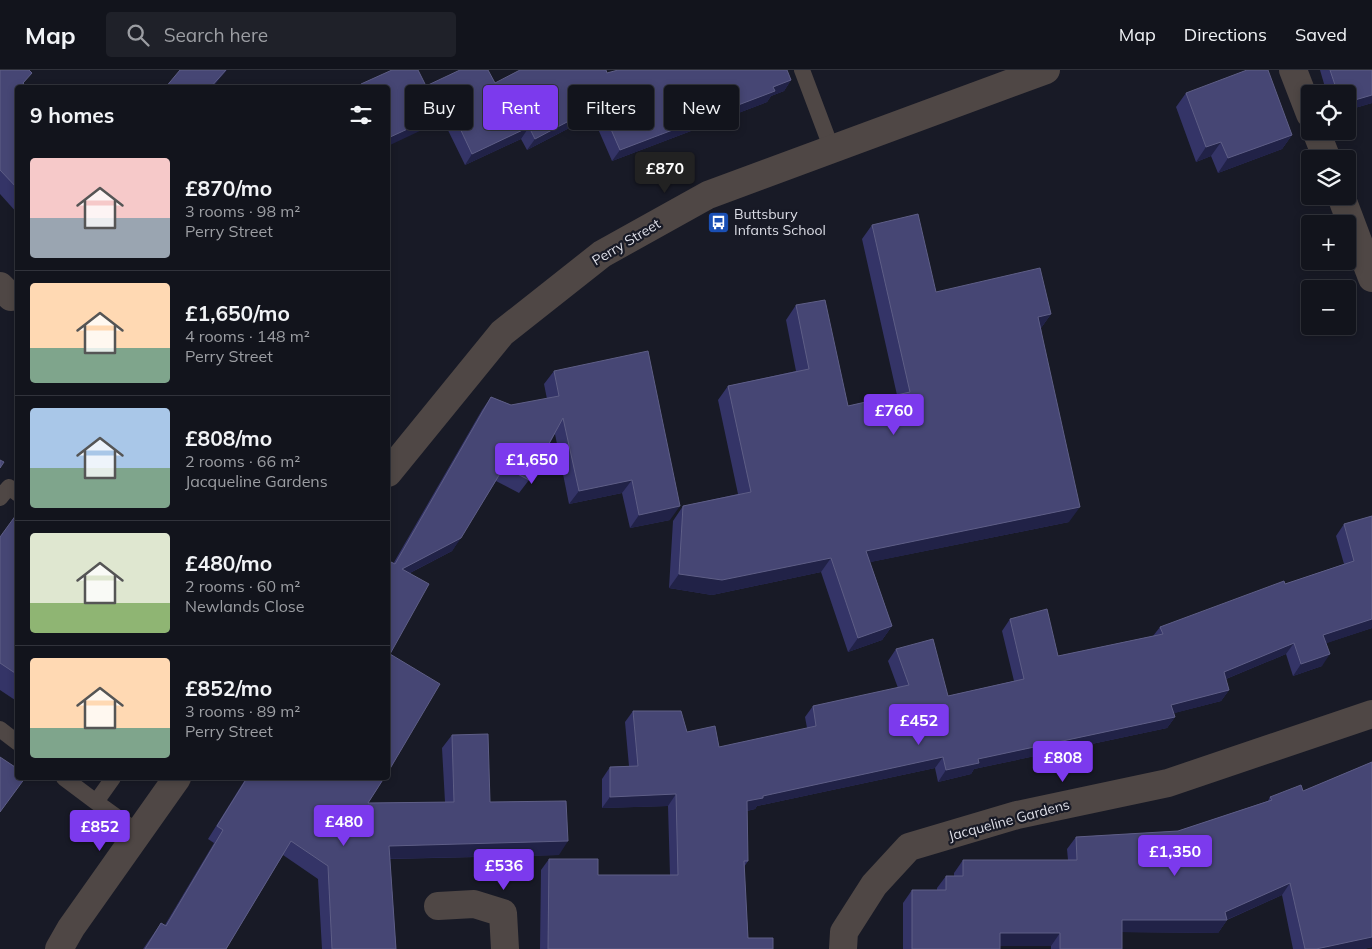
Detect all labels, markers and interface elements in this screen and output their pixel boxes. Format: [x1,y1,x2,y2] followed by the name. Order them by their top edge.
[106,12,456,57] search box
[25,20,76,50] text: Map
[124,21,152,49] icon: search
[164,23,268,47] text: Search here
[1119,23,1156,46] text: Map
[1184,23,1267,46] text: Directions
[1295,23,1347,46] text: Saved
[405,85,473,130] chip: Buy
[483,85,558,130] chip: Rent
[568,85,654,130] chip: Filters
[664,85,739,130] chip: New
[1301,85,1356,335] map controls
[1301,85,1356,140] button: locate
[347,101,375,129] icon: filters
[30,102,114,128] text: 9 homes
[1301,150,1356,205] button: layers
[635,152,695,194] pin: £870
[646,158,684,178] text: £870
[185,175,272,201] text: £870/mo
[70,178,130,238] icon: home
[185,201,300,221] text: 3 rooms · 98 m²
[734,205,826,239] place label: Buttsbury Infants School
[706,210,730,234] bus stop icon: Buttsbury Infants School
[588,214,664,269] street label: Perry Street
[1301,215,1356,270] button: +
[185,221,273,241] text: Perry Street
[1301,280,1356,335] button: −
[185,300,290,326] text: £1,650/mo
[70,303,130,363] icon: home
[185,326,310,346] text: 4 rooms · 148 m²
[185,346,273,366] text: Perry Street
[864,394,924,436] pin: £760
[875,400,913,420] text: £760
[185,425,272,451] text: £808/mo
[70,428,130,488] icon: home
[491,442,573,485] pin: £1,650
[506,449,558,469] text: £1,650
[185,451,300,471] text: 2 rooms · 66 m²
[185,471,328,491] text: Jacqueline Gardens
[185,550,272,576] text: £480/mo
[70,553,130,613] icon: home
[185,576,300,596] text: 2 rooms · 60 m²
[185,596,304,616] text: Newlands Close
[185,675,272,701] text: £852/mo
[70,678,130,738] icon: home
[185,701,300,721] text: 3 rooms · 89 m²
[889,704,949,746] pin: £452
[900,710,938,730] text: £452
[185,721,273,741] text: Perry Street
[1033,740,1093,783] pin: £808
[1044,747,1082,767] text: £808
[946,795,1072,845] street label: Jacqueline Gardens
[314,804,374,847] pin: £480
[70,810,130,852] pin: £852
[325,811,363,831] text: £480
[81,816,119,836] text: £852
[1134,834,1216,877] pin: £1,350
[1149,841,1201,861] text: £1,350
[474,848,534,891] pin: £536
[485,855,523,875] text: £536

